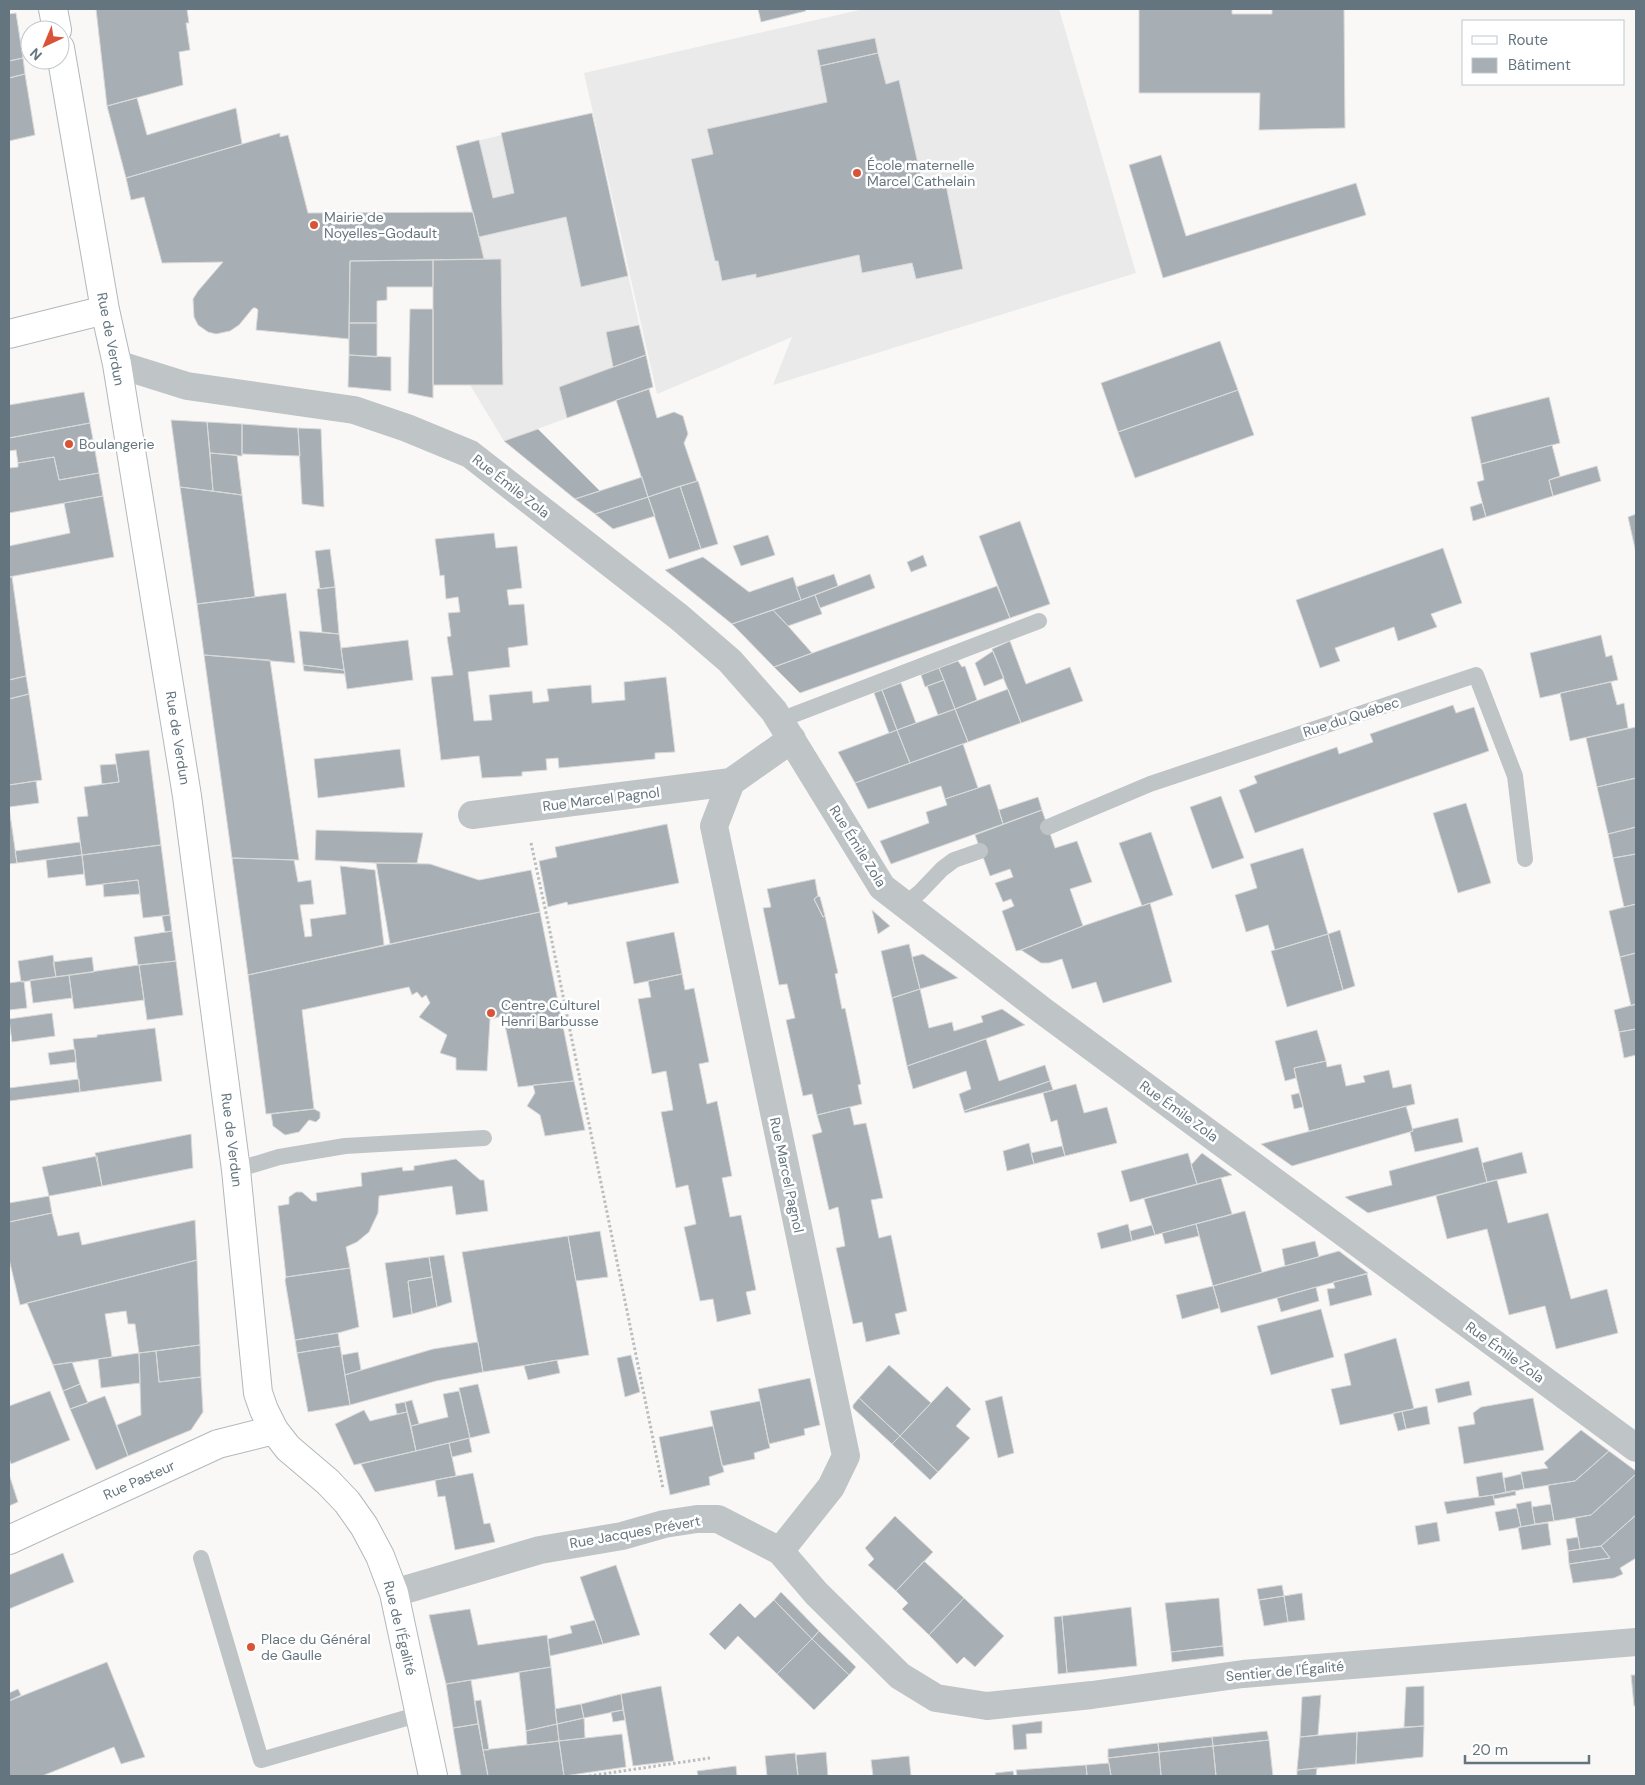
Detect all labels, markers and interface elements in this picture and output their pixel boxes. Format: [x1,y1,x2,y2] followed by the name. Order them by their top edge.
[20,20,70,70] north arrow
[1462,20,1625,85] legend
[1508,30,1548,50] text: Route
[26,44,46,64] text: N
[1508,55,1571,75] text: Bâtiment
[867,156,975,190] place label: École maternelle Marcel Cathelain
[851,167,863,179] marker: École maternelle Marcel Cathelain
[324,208,437,242] place label: Mairie de Noyelles-Godault
[308,219,320,231] marker: Mairie de Noyelles-Godault
[93,291,129,387] street label: Rue de Verdun
[79,435,155,453] place label: Boulangerie
[63,438,75,450] marker: Boulangerie
[469,450,553,522] street label: Rue Émile Zola
[162,690,194,786] street label: Rue de Verdun
[1301,693,1401,741] street label: Rue du Québec
[541,783,661,815] street label: Rue Marcel Pagnol
[826,802,890,890] street label: Rue Émile Zola
[501,996,600,1030] place label: Centre Culturel Henri Barbusse
[485,1007,497,1019] marker: Centre Culturel Henri Barbusse
[1136,1076,1222,1146] street label: Rue Émile Zola
[217,1092,247,1188] street label: Rue de Verdun
[766,1116,808,1234] street label: Rue Marcel Pagnol
[1462,1317,1548,1387] street label: Rue Émile Zola
[100,1456,178,1504] street label: Rue Pasteur
[568,1512,702,1552] street label: Rue Jacques Prévert
[380,1579,420,1677] street label: Rue de l'Égalité
[261,1630,371,1664] place label: Place du Général de Gaulle
[245,1641,257,1653] marker: Place du Général de Gaulle
[1225,1657,1345,1685] street label: Sentier de l'Égalité
[1465,1732,1589,1764] scale bar
[1472,1740,1508,1760] text: 20 m

